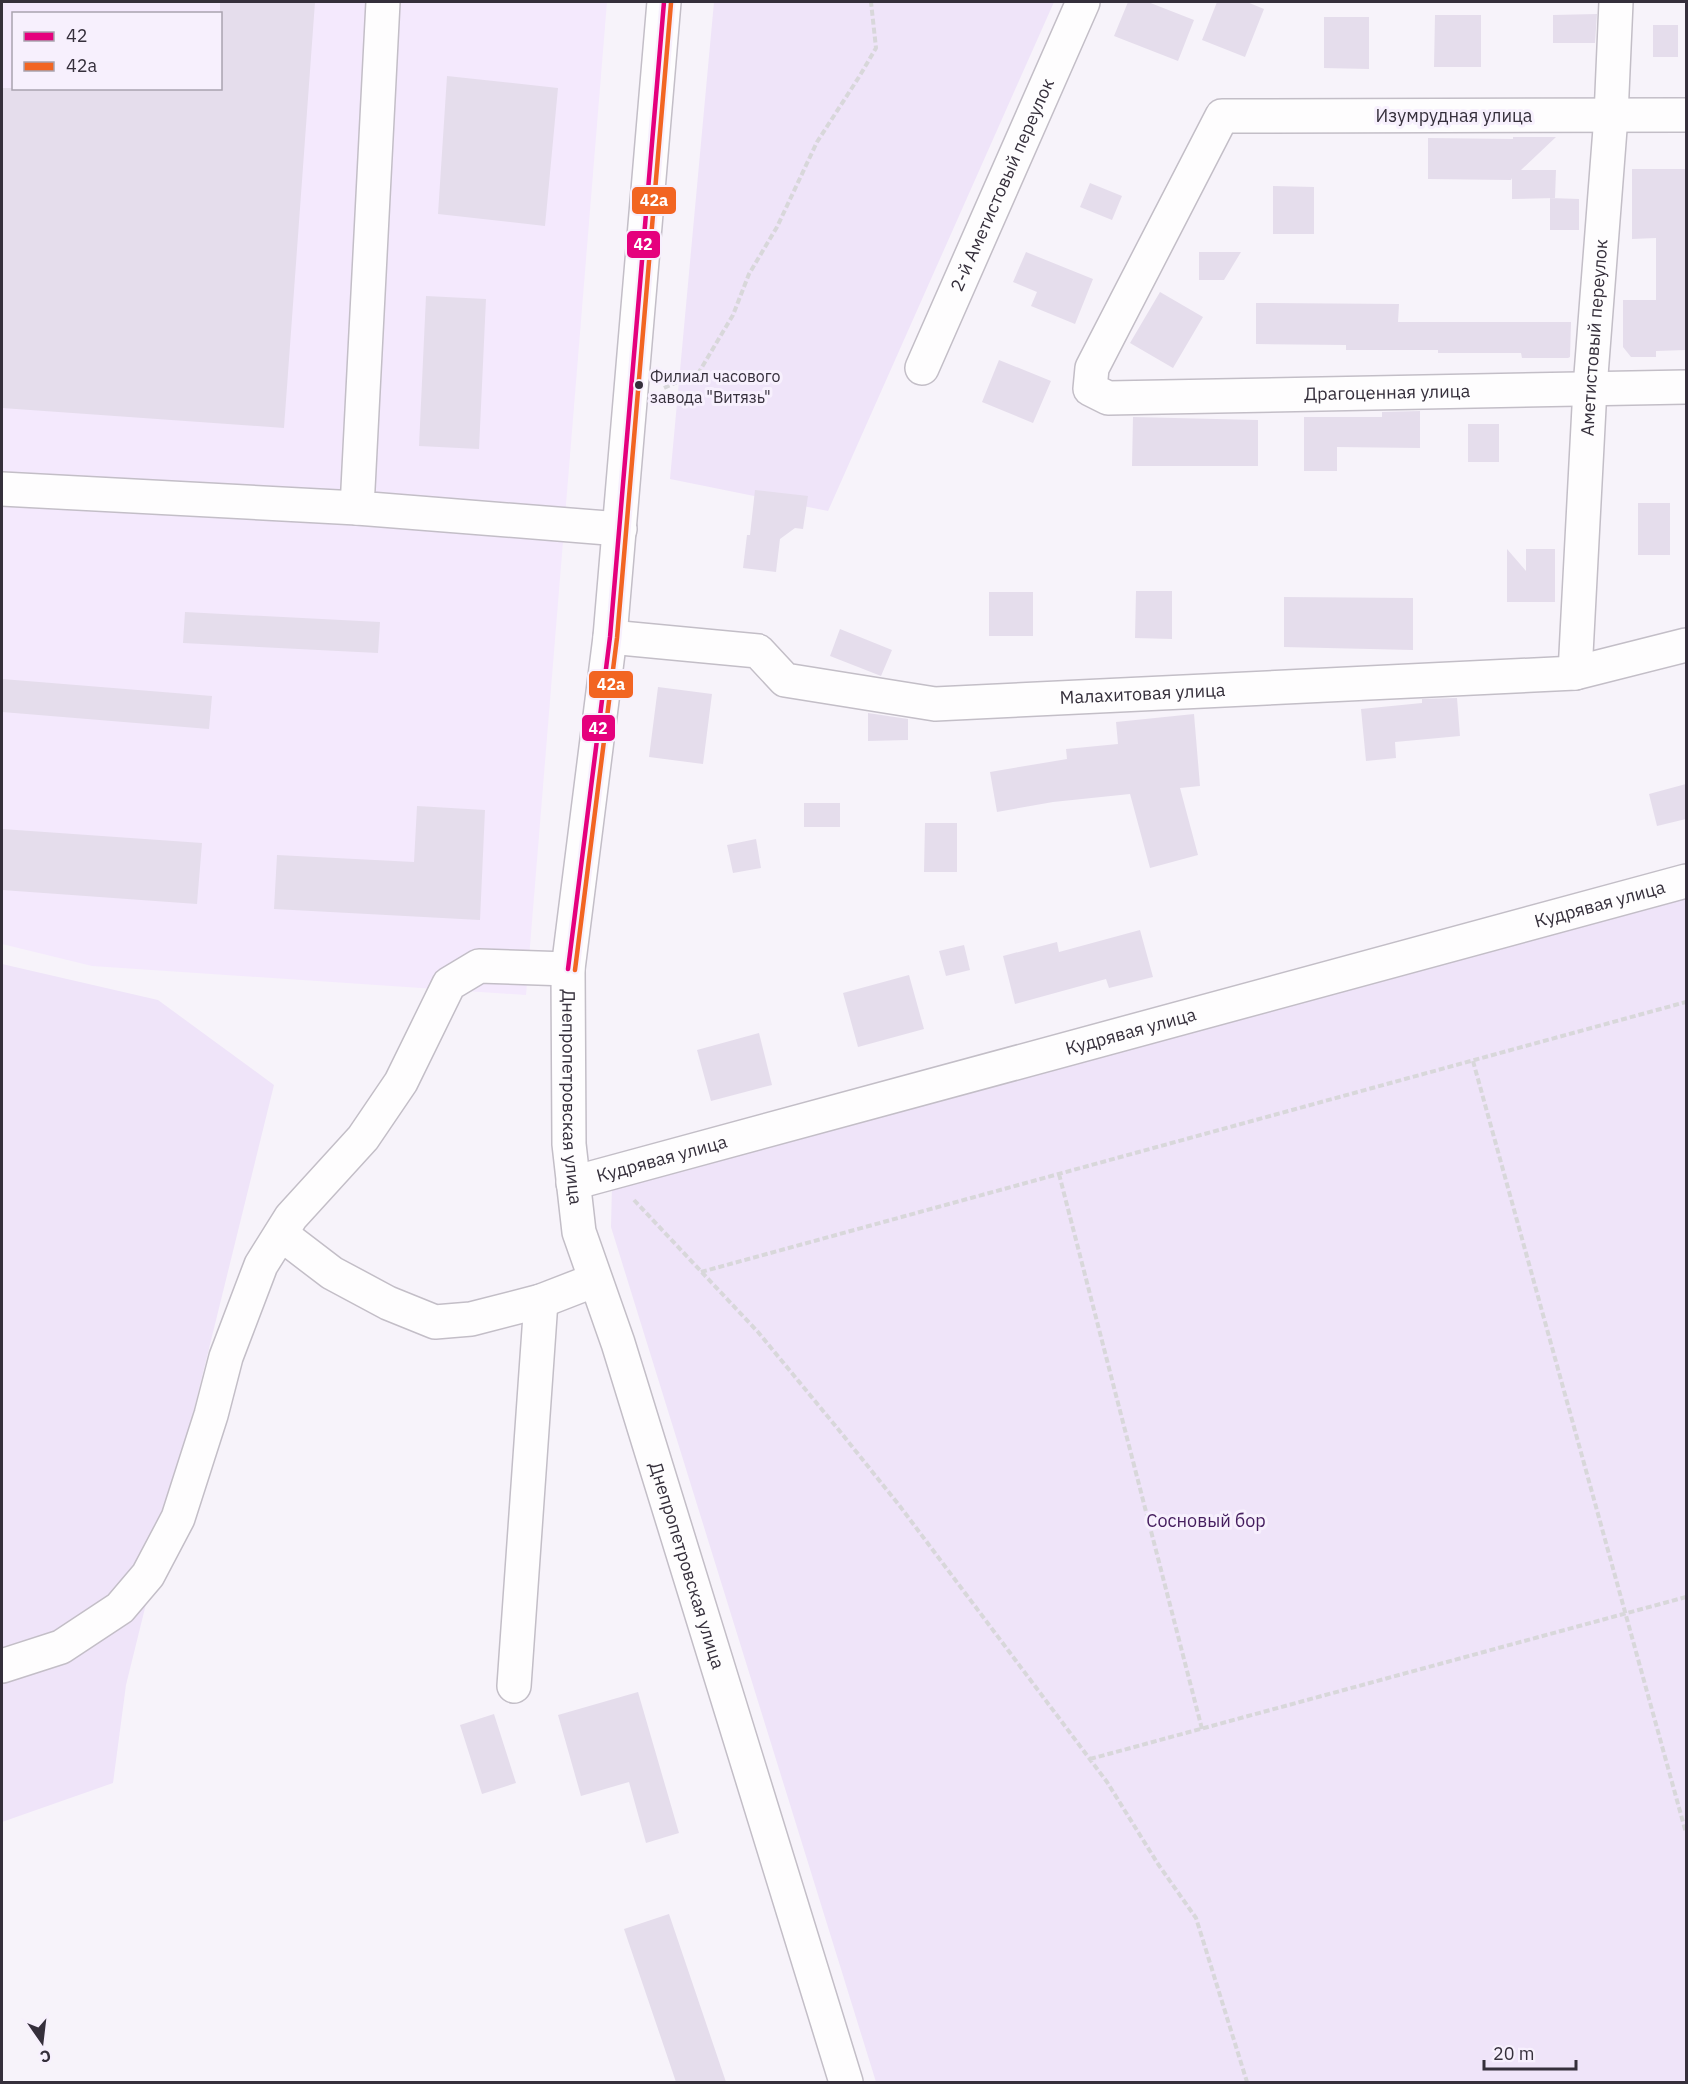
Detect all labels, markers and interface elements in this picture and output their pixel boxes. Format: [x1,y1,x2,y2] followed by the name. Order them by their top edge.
[12,12,222,90] legend
[66,24,88,47] text: 42
[66,54,98,77] text: 42a
[945,75,1059,295] street label: 2-й Аметистовый переулок
[1376,104,1533,127] street label: Изумрудная улица
[631,186,677,215] line badge: 42a
[640,190,668,210] text: 42a
[626,230,661,259] line badge: 42
[633,234,653,254] text: 42
[1575,238,1612,437] street label: Аметистовый переулок
[650,366,780,407] place label: Филиал часового завода "Витязь"
[633,379,645,391] marker: Филиал часового завода "Витязь"
[1304,379,1471,405] street label: Драгоценная улица
[588,670,634,699] line badge: 42a
[597,674,625,694] text: 42a
[1059,678,1226,709] street label: Малахитовая улица
[581,714,616,742] line badge: 42
[588,718,608,738] text: 42
[1532,875,1668,933] street label: Кудрявая улица
[557,989,588,1206] street label: Днепропетровская улица
[1063,1002,1199,1060] street label: Кудрявая улица
[594,1130,730,1187] street label: Кудрявая улица
[644,1459,730,1672] street label: Днепропетровская улица
[1146,1509,1266,1532] park label: Сосновый бор
[12,2012,72,2072] north arrow
[1484,2033,1576,2071] scale bar
[1493,2042,1535,2065] text: 20 m
[38,2046,53,2068] text: С

